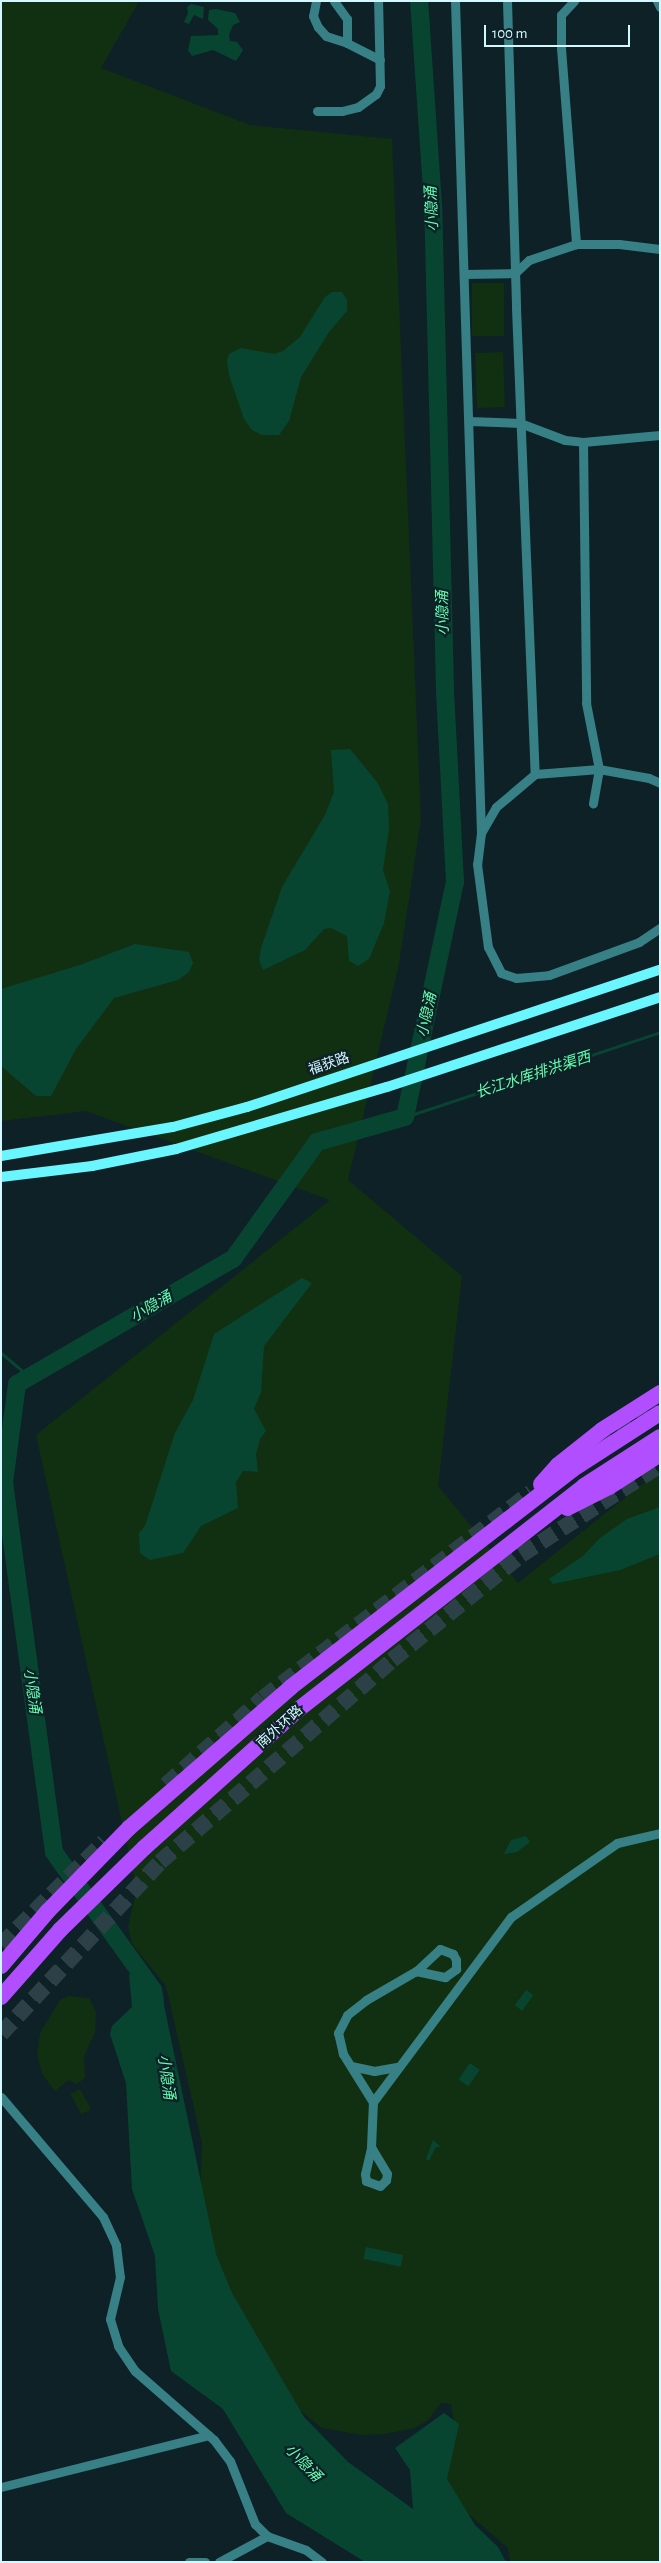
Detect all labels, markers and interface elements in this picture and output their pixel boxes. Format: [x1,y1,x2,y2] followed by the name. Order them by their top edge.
[486,15,632,47] scale bar
[492,26,527,41] text: 100 m
[422,186,442,232] water label: 小隐涌
[434,590,452,636] water label: 小隐涌
[414,991,440,1039] water label: 小隐涌
[473,1048,593,1102] water label: 长江水库排洪渠西
[306,1049,352,1079] street label: 福获路
[127,1288,175,1326] water label: 小隐涌
[20,1667,44,1715] water label: 小隐涌
[254,1702,306,1752] street label: 南外环路
[154,2053,178,2101] water label: 小隐涌
[281,2441,325,2485] water label: 小隐涌

